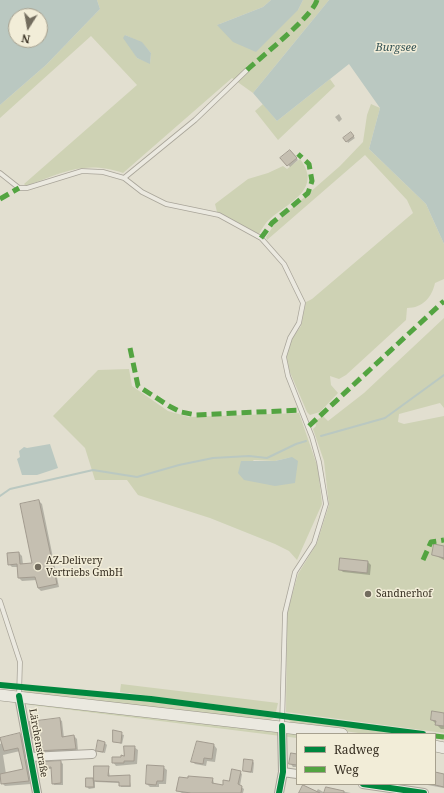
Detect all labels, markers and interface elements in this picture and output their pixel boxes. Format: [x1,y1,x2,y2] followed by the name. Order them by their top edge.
[8,8,48,48] north arrow
[20,31,32,47] text: N
[376,41,416,55] water label: Burgsee
[46,555,123,578] place label: AZ-Delivery Vertriebs GmbH
[33,562,43,572] marker: AZ-Delivery Vertriebs GmbH
[376,588,432,600] place label: Sandnerhof
[363,589,373,599] marker: Sandnerhof
[26,708,50,778] street label: Lärchenstraße
[296,733,436,785] legend
[334,741,379,758] text: Radweg
[334,761,359,778] text: Weg

